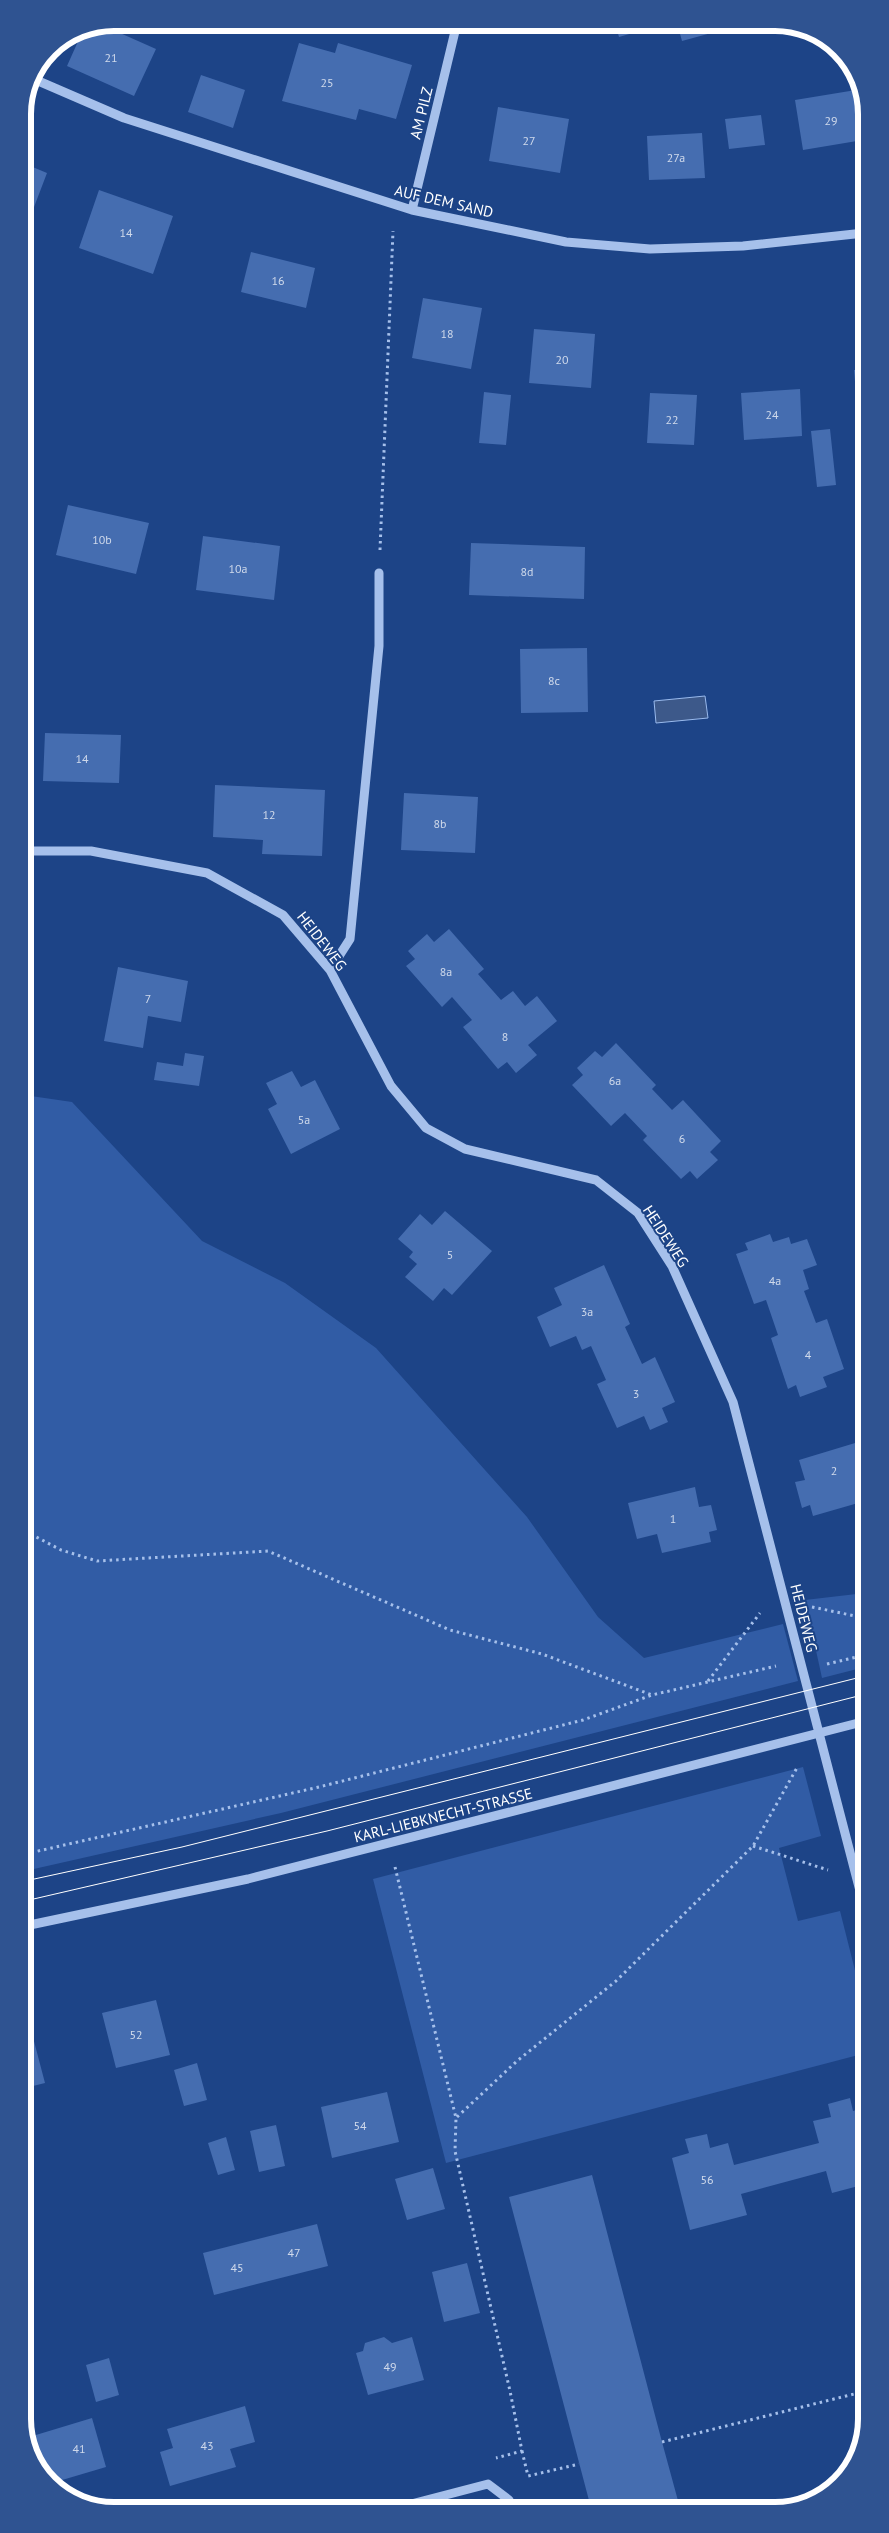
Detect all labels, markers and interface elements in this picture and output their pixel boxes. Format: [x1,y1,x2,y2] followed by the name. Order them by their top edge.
[104,50,118,65] house number: 21
[320,75,334,90] house number: 25
[405,85,437,141] street label: AM PILZ
[824,113,838,128] house number: 29
[522,133,536,148] house number: 27
[667,150,685,165] house number: 27a
[393,180,495,222] street label: AUF DEM SAND
[119,225,133,240] house number: 14
[271,273,285,288] house number: 16
[440,326,454,341] house number: 18
[555,352,569,367] house number: 20
[765,407,779,422] house number: 24
[665,412,679,427] house number: 22
[92,532,112,547] house number: 10b
[228,561,248,576] house number: 10a
[521,564,534,579] house number: 8d
[548,673,561,688] house number: 8c
[75,751,89,766] house number: 14
[262,807,276,822] house number: 12
[433,816,447,831] house number: 8b
[293,908,351,974] street label: HEIDEWEG
[440,964,452,979] house number: 8a
[145,991,151,1006] house number: 7
[502,1029,508,1044] house number: 8
[609,1073,621,1088] house number: 6a
[298,1112,310,1127] house number: 5a
[679,1131,685,1146] house number: 6
[639,1201,693,1271] street label: HEIDEWEG
[447,1247,453,1262] house number: 5
[769,1273,781,1288] house number: 4a
[581,1304,593,1319] house number: 3a
[805,1347,812,1362] house number: 4
[633,1386,639,1401] house number: 3
[831,1463,837,1478] house number: 2
[670,1511,676,1526] house number: 1
[786,1582,822,1654] street label: HEIDEWEG
[352,1784,534,1846] street label: KARL-LIEBKNECHT-STRASSE
[129,2027,143,2042] house number: 52
[353,2118,367,2133] house number: 54
[700,2172,714,2187] house number: 56
[287,2245,301,2260] house number: 47
[230,2260,244,2275] house number: 45
[383,2359,397,2374] house number: 49
[200,2438,214,2453] house number: 43
[72,2441,86,2456] house number: 41

